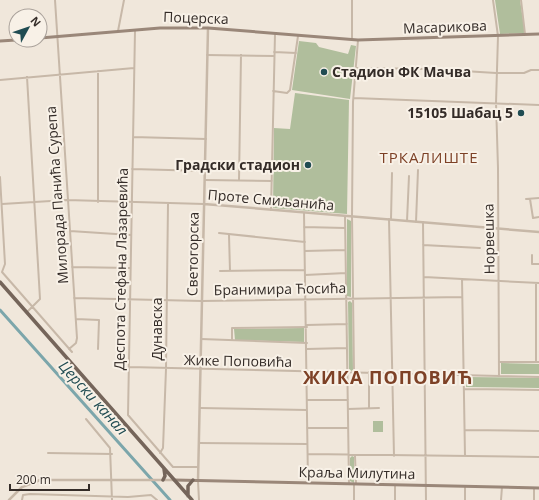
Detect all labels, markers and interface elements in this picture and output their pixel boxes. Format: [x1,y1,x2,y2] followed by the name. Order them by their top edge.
[163,7,229,28] street label: Поцерска
[8,8,48,48] north arrow
[27,13,45,30] text: N
[403,16,487,37] street label: Масарикова
[332,62,471,81] place label: Стадион ФК Мачва
[319,67,329,77] marker: Стадион ФК Мачва
[407,103,513,122] place label: 15105 Шабац 5
[41,105,72,285] street label: Милорада Панића Сурепа
[516,108,526,118] marker: 15105 Шабац 5
[380,147,478,167] district label: ТРКАЛИШТЕ
[175,155,300,174] place label: Градски стадион
[303,160,313,170] marker: Градски стадион
[109,168,132,370] street label: Деспота Стефана Лазаревића
[207,185,335,214] street label: Проте Смиљанића
[478,204,499,275] street label: Норвешка
[182,212,203,296] street label: Светогорска
[214,278,346,299] street label: Бранимира Ћосића
[147,298,166,361] street label: Дунавска
[184,350,292,371] street label: Жике Поповића
[55,356,133,439] water label: Церски канал
[303,365,473,389] district label: ЖИКА ПОПОВИЋ
[299,462,416,483] street label: Краља Милутина
[10,466,89,492] scale bar
[16,471,51,488] text: 200 m

